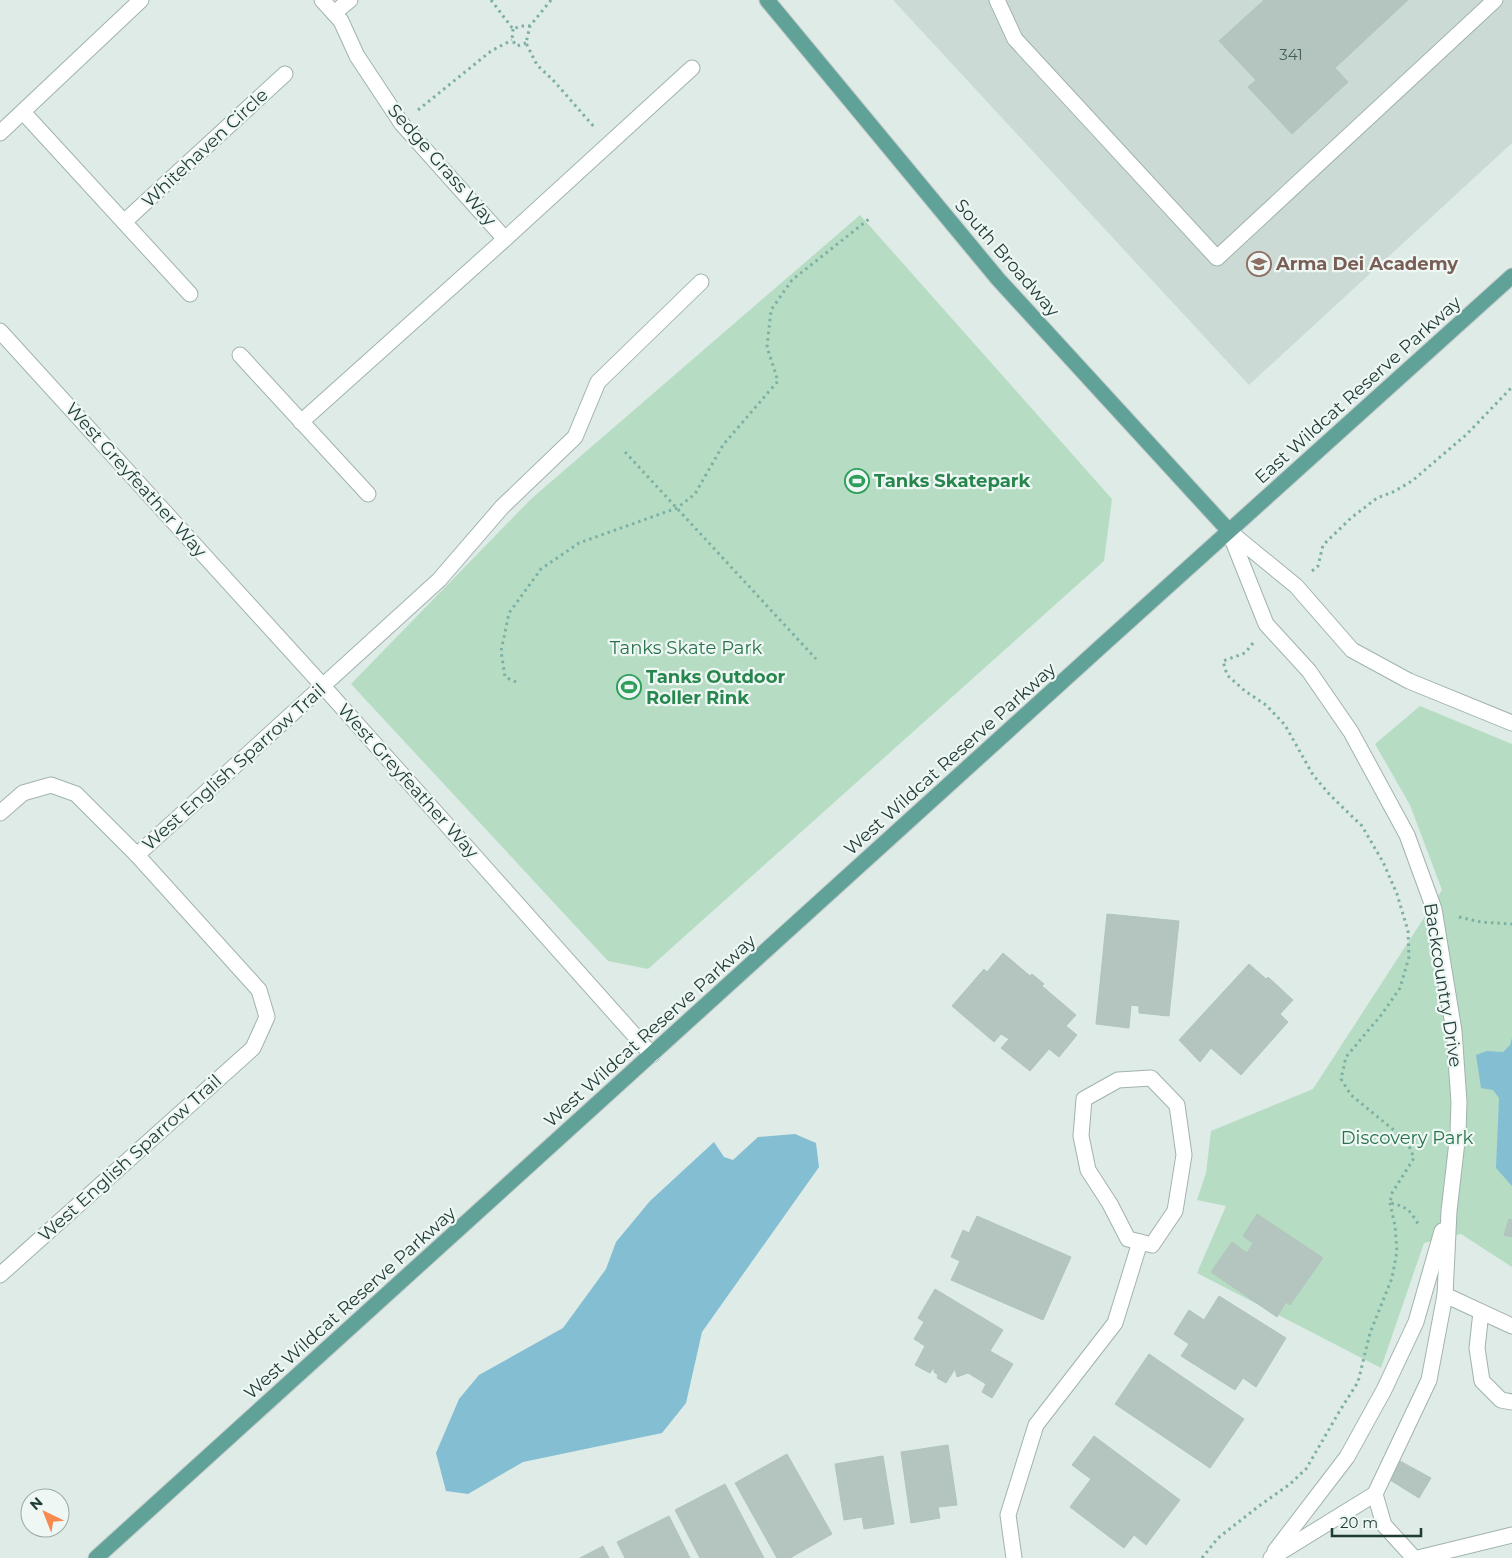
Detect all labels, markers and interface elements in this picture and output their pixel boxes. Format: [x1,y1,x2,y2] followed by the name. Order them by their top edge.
[1279,45,1303,64] house number: 341
[137,84,273,212] street label: Whitehaven Circle
[383,100,501,231] street label: Sedge Grass Way
[950,195,1064,322] street label: South Broadway
[1246,251,1272,277] school or university icon: Arma Dei Academy
[1275,253,1458,275] place label: Arma Dei Academy
[1250,291,1466,488] street label: East Wildcat Reserve Parkway
[61,398,211,562] street label: West Greyfeather Way
[844,468,870,494] sports icon: Tanks Skatepark
[874,470,1030,492] place label: Tanks Skatepark
[610,637,762,659] park label: Tanks Skate Park
[840,658,1061,860] street label: West Wildcat Reserve Parkway
[646,666,785,709] place label: Tanks Outdoor Roller Rink
[616,674,642,700] sports icon: Tanks Outdoor Roller Rink
[138,679,330,855] street label: West English Sparrow Trail
[333,699,483,863] street label: West Greyfeather Way
[1419,901,1467,1069] street label: Backcountry Drive
[540,930,761,1132] street label: West Wildcat Reserve Parkway
[34,1070,226,1246] street label: West English Sparrow Trail
[1341,1127,1473,1149] park label: Discovery Park
[240,1202,461,1404] street label: West Wildcat Reserve Parkway
[20,1488,70,1538] north arrow
[26,1493,46,1514] text: N
[1332,1506,1421,1538] scale bar
[1340,1513,1378,1532] text: 20 m

